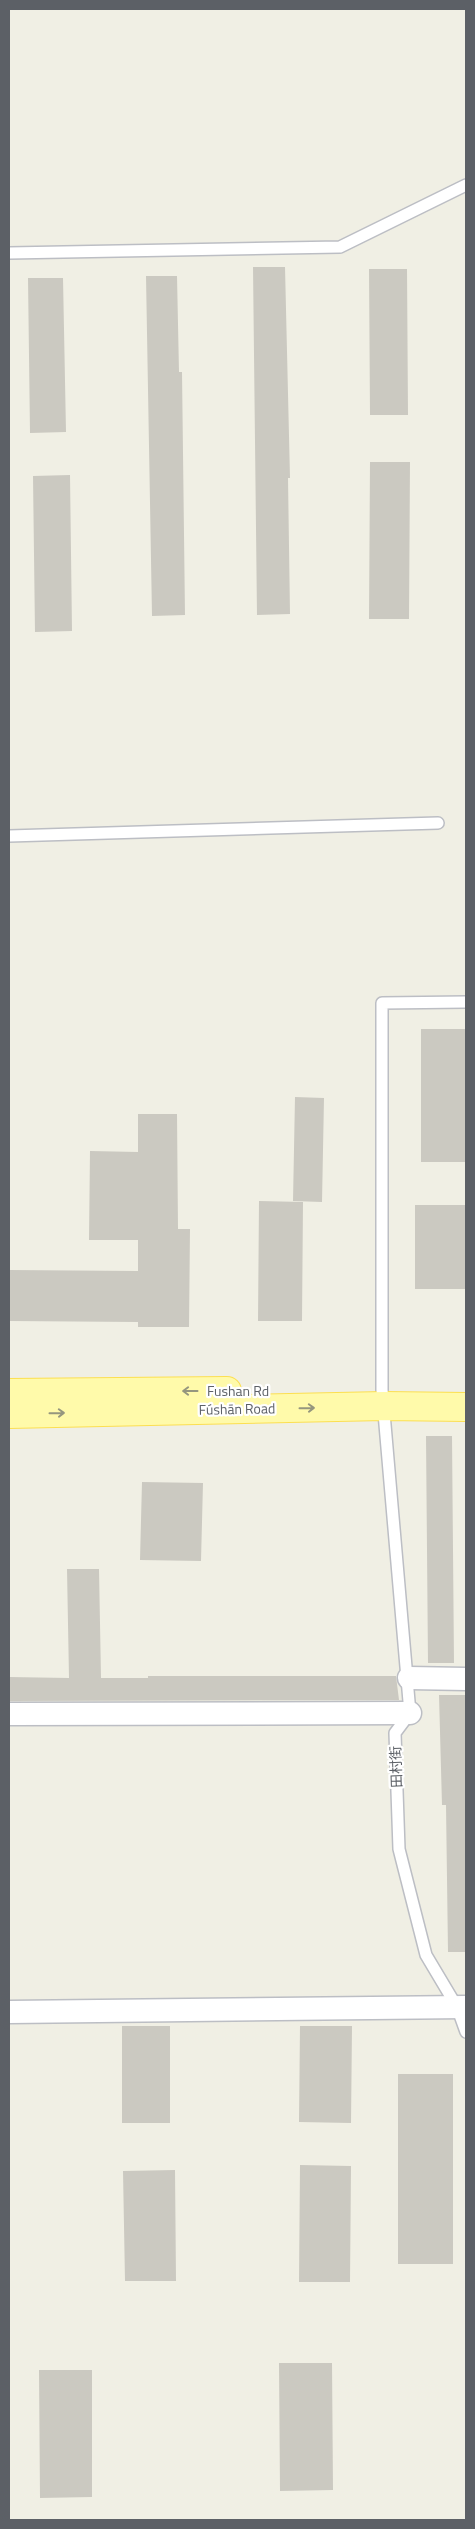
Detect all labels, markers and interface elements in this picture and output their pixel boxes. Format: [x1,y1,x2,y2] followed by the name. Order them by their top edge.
[207,1380,269,1401] street label: Fushan Rd
[182,1386,198,1396] one-way arrow
[199,1397,275,1420] street label: Fúshān Road
[299,1403,315,1413] one-way arrow
[49,1408,65,1418] one-way arrow
[384,1746,407,1788] street label: 田村街

